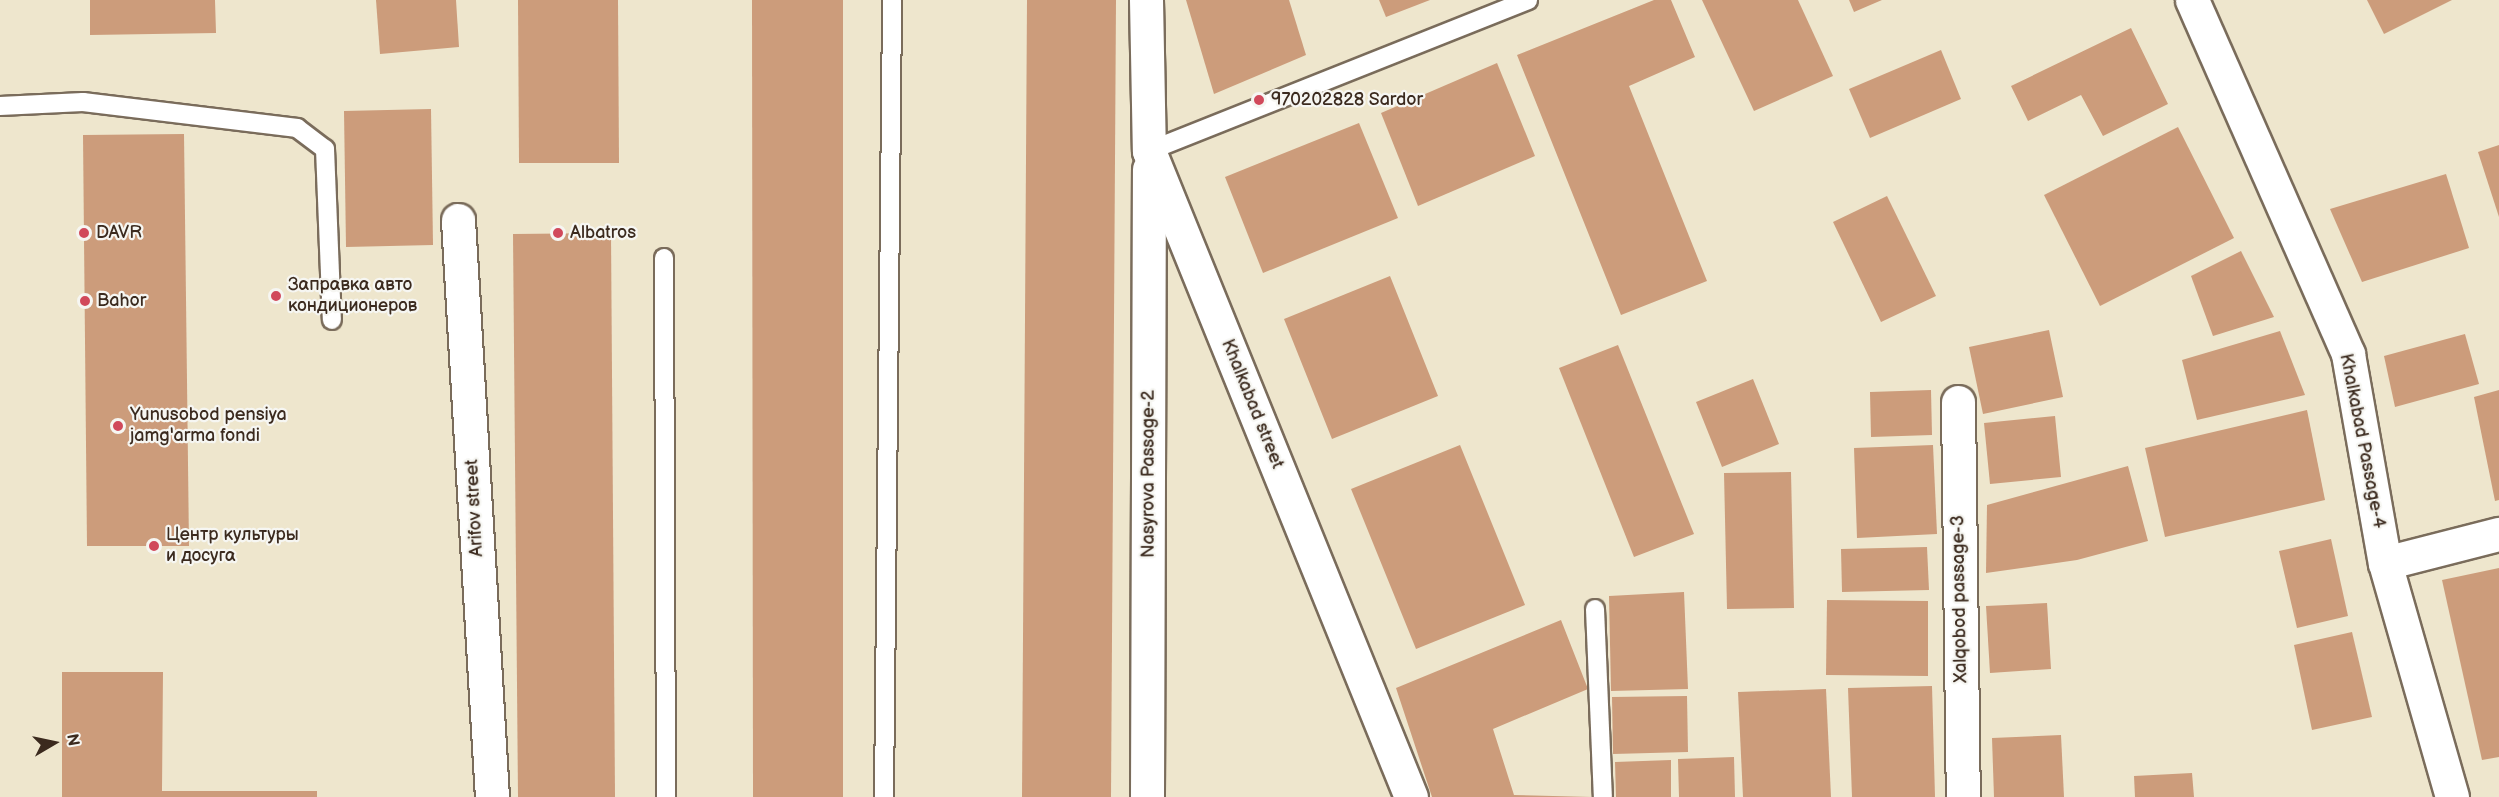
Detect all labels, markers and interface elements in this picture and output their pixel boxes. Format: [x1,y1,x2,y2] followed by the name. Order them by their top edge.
[1271,89,1423,111] place label: 970202828 Sardor
[1252,93,1266,107] marker: 970202828 Sardor
[96,222,142,244] place label: DAVR
[570,222,636,244] place label: Albatros
[77,226,91,240] marker: DAVR
[551,226,565,240] marker: Albatros
[288,275,417,318] place label: Заправка авто кондиционеров
[269,289,283,303] marker: Заправка авто кондиционеров
[97,290,146,312] place label: Bahor
[78,294,92,308] marker: Bahor
[1216,336,1288,472] street label: Khalkabad street
[2334,352,2390,530] street label: Khalkabad Passage-4
[1138,390,1160,558] street label: Nasyrova Passage-2
[130,405,287,448] place label: Yunusobod pensiya jamg'arma fondi
[111,419,125,433] marker: Yunusobod pensiya jamg'arma fondi
[462,459,488,557] street label: Arifov street
[1948,515,1972,683] street label: Xalqobod passage-3
[166,525,299,568] place label: Центр культуры и досуга
[147,539,161,553] marker: Центр культуры и досуга
[24,713,84,773] north arrow
[62,733,83,748] text: N

